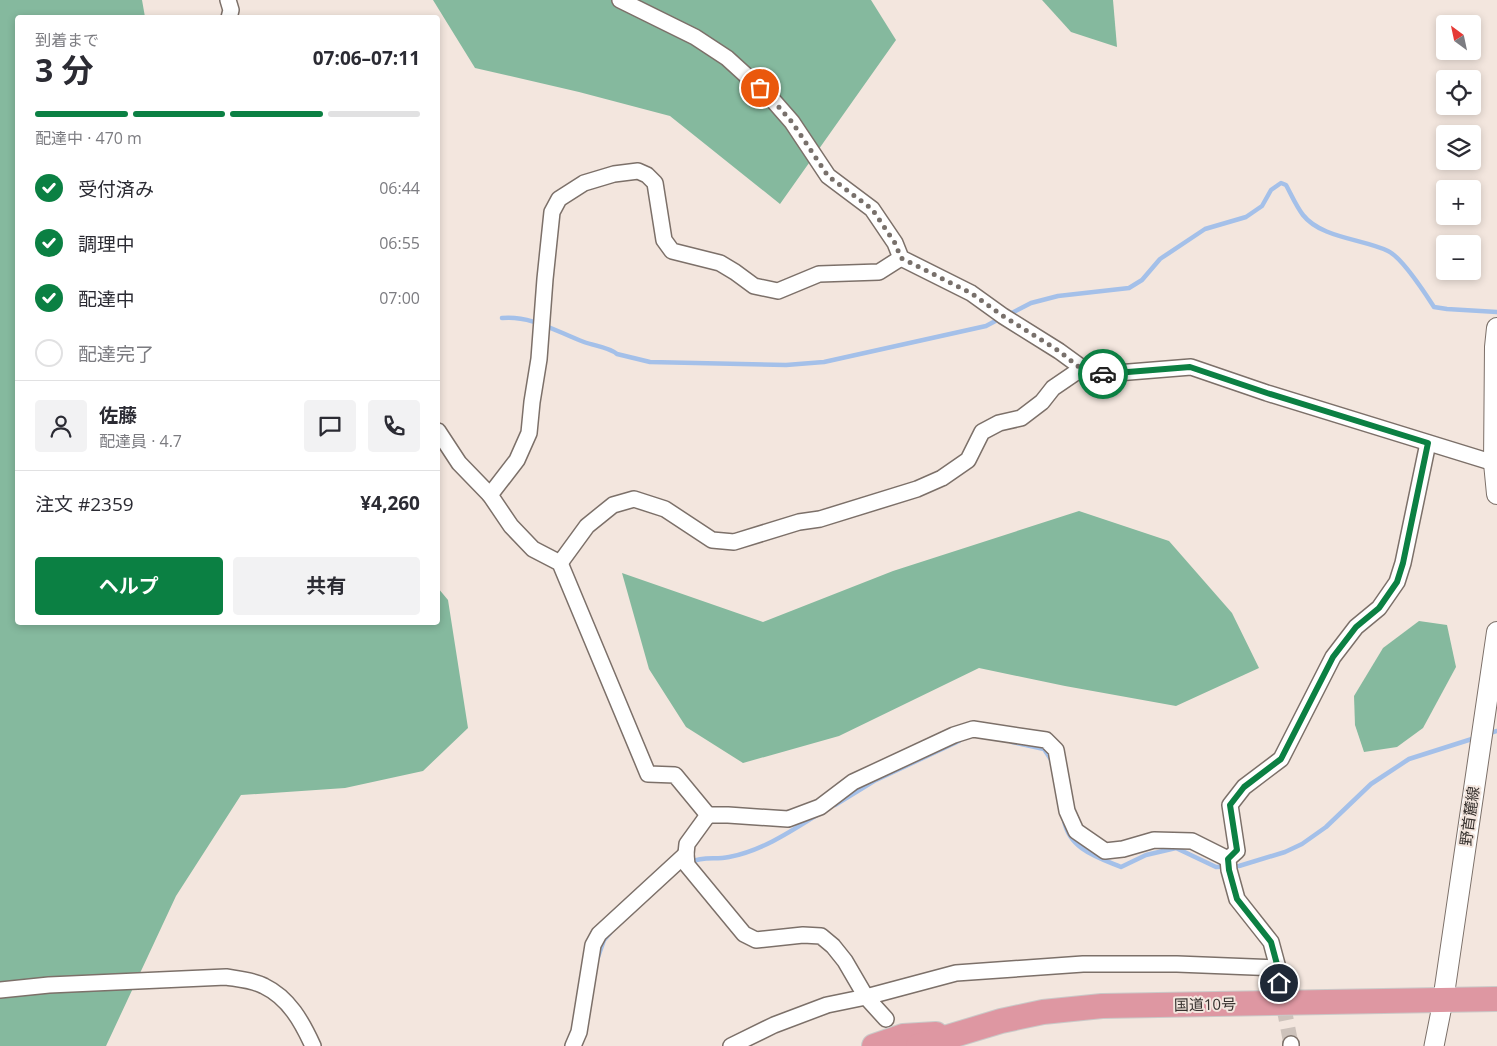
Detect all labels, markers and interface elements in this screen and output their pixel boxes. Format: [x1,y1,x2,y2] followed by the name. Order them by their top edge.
[1436,15,1481,60] north arrow
[1436,15,1481,280] map controls
[35,29,99,51] text: 到着まで
[313,45,420,71] text: 07:06–07:11
[35,48,94,91] text: 3 分
[739,67,781,109] pin
[1436,70,1481,115] button: locate
[746,74,774,102] icon: bag
[1436,125,1481,170] button: layers
[35,127,142,149] text: 配達中 · 470 m
[35,174,63,202] icon: check
[78,176,154,202] text: 受付済み
[379,177,420,199] text: 06:44
[1436,180,1481,225] button: +
[35,229,63,257] icon: check
[78,231,135,257] text: 調理中
[379,232,420,254] text: 06:55
[1436,235,1481,280] button: −
[35,284,63,312] icon: check
[78,286,135,312] text: 配達中
[379,287,420,309] text: 07:00
[78,341,154,367] text: 配達完了
[1078,349,1128,399] courier
[1089,360,1117,388] icon: car
[35,400,87,452] button: person
[304,400,356,452] button: chat
[368,400,420,452] button: phone
[99,402,137,428] text: 佐藤
[99,430,182,452] text: 配達員 · 4.7
[360,490,420,516] text: ¥4,260
[35,491,134,517] text: 注文 #2359
[35,557,223,615] button: ヘルプ
[233,557,420,615] button: 共有
[1455,785,1483,847] street label: 野首麓線
[1258,962,1300,1004] pin
[1265,969,1293,997] icon: home
[1174,993,1236,1015] street label: 国道10号

